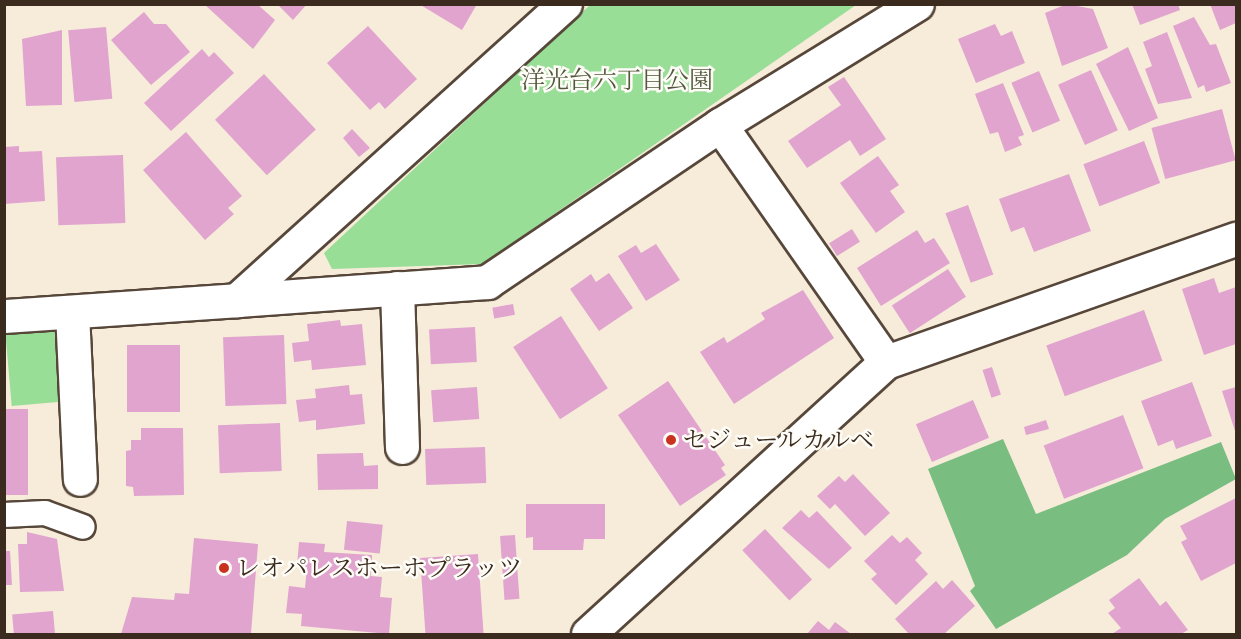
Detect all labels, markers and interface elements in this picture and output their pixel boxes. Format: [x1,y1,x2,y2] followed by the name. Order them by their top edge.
[521,66,713,94] park label: 洋光台六丁目公園
[683,426,875,454] place label: セジュールカルベ
[664,433,678,447] marker: セジュールカルベ
[236,554,524,582] place label: レオパレスホーホプラッツ
[217,561,231,575] marker: レオパレスホーホプラッツ

